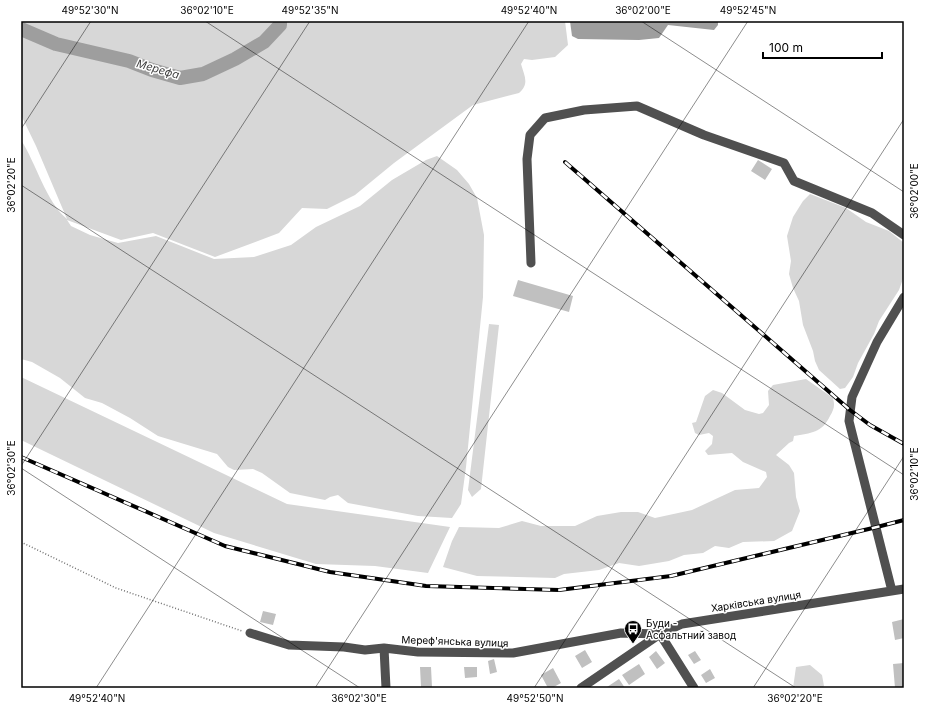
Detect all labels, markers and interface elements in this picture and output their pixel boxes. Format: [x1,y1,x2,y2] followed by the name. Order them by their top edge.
[61,4,119,16] text: 49°52'30"N
[180,4,234,16] text: 36°02'10"E
[282,4,338,16] text: 49°52'35"N
[501,4,557,16] text: 49°52'40"N
[615,4,671,16] text: 36°02'00"E
[720,4,776,16] text: 49°52'45"N
[763,34,882,60] scale bar
[769,40,803,55] text: 100 m
[135,56,181,82] water label: Мерефа
[5,157,17,213] text: 36°02'20"E
[908,163,920,219] text: 36°02'00"E
[5,440,17,496] text: 36°02'30"E
[908,447,920,501] text: 36°02'10"E
[710,588,802,614] street label: Харківська вулиця
[646,617,736,641] place label: Буди - Асфальтний завод
[623,619,643,644] bus stop icon: Буди - Асфальтний завод
[401,633,509,649] street label: Мереф'янська вулиця
[69,692,125,704] text: 49°52'40"N
[331,692,387,704] text: 36°02'30"E
[507,692,563,704] text: 49°52'50"N
[767,692,823,704] text: 36°02'20"E

